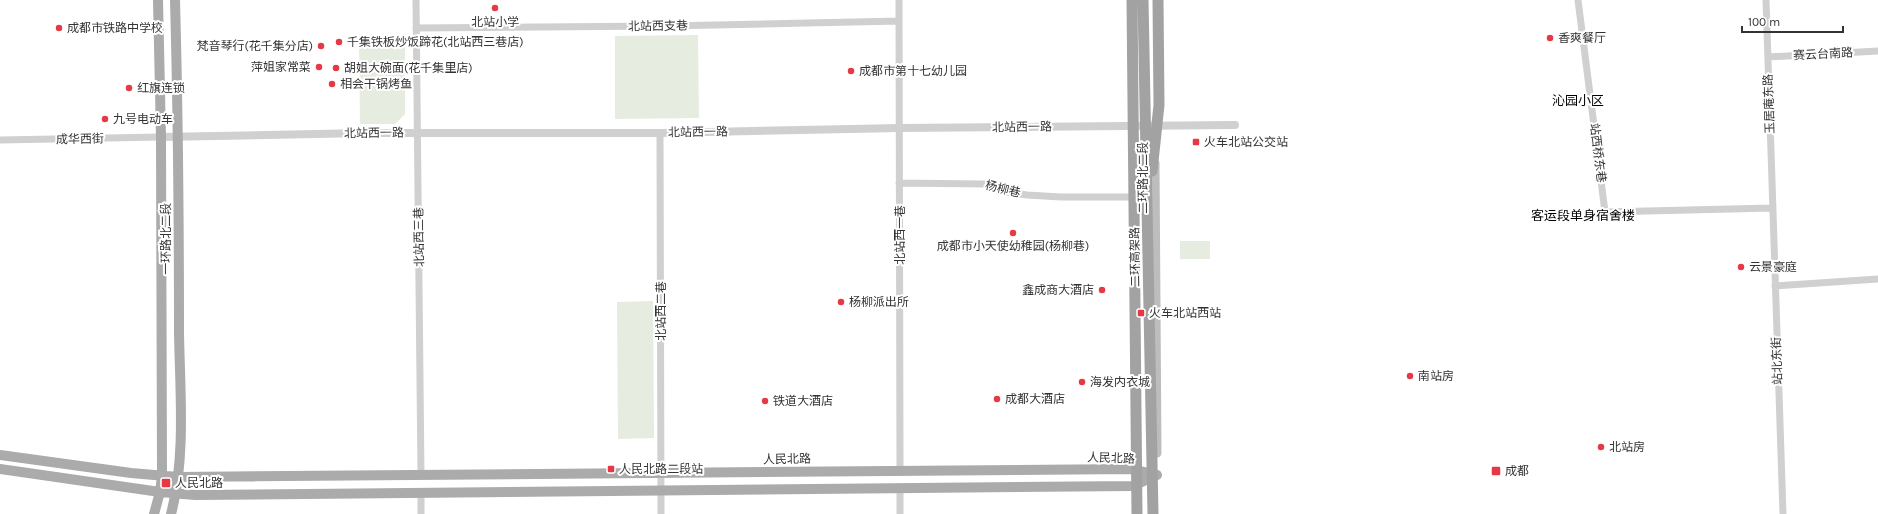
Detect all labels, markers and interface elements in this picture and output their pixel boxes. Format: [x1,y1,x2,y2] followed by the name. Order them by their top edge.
[490,3,500,13] marker: 北站小学
[1742,8,1843,34] scale bar
[471,15,519,29] place label: 北站小学
[1748,15,1780,29] text: 100 m
[628,18,688,34] street label: 北站西支巷
[67,21,163,35] place label: 成都市铁路中学校
[54,23,64,33] marker: 成都市铁路中学校
[1558,31,1606,45] place label: 香爽餐厅
[1545,33,1555,43] marker: 香爽餐厅
[347,35,524,49] place label: 千集铁板炒饭蹄花(北站西三巷店)
[334,37,344,47] marker: 千集铁板炒饭蹄花(北站西三巷店)
[196,39,313,53] place label: 梵音琴行(花千集分店)
[316,41,326,51] marker: 梵音琴行(花千集分店)
[1793,45,1853,63] street label: 赛云台南路
[251,60,311,74] place label: 萍姐家常菜
[344,61,473,75] place label: 胡姐大碗面(花千集里店)
[314,62,324,72] marker: 萍姐家常菜
[331,63,341,73] marker: 胡姐大碗面(花千集里店)
[859,64,967,78] place label: 成都市第十七幼儿园
[846,66,856,76] marker: 成都市第十七幼儿园
[1761,74,1777,134] street label: 玉居庵东路
[340,77,412,91] place label: 相会干锅烤鱼
[327,79,337,89] marker: 相会干锅烤鱼
[137,81,185,95] place label: 红旗连锁
[124,83,134,93] marker: 红旗连锁
[1552,93,1604,108] district label: 沁园小区
[113,112,173,126] place label: 九号电动车
[100,114,110,124] marker: 九号电动车
[992,119,1052,135] street label: 北站西一路
[1587,122,1609,184] street label: 站西桥东巷
[668,124,728,140] street label: 北站西一路
[344,125,404,141] street label: 北站西一路
[56,132,104,146] street label: 成华西街
[1204,135,1288,149] place label: 火车北站公交站
[1191,137,1201,147] marker: 火车北站公交站
[1136,142,1150,214] street label: 二环路北二段
[984,178,1022,200] street label: 杨柳巷
[159,203,173,275] street label: 一环路北二段
[893,205,907,265] street label: 北站西一巷
[411,207,427,267] street label: 北站西三巷
[1531,208,1635,223] district label: 客运段单身宿舍楼
[1127,227,1143,287] street label: 二环高架路
[1008,228,1018,238] marker: 成都市小天使幼稚园(杨柳巷)
[937,239,1089,253] place label: 成都市小天使幼稚园(杨柳巷)
[1749,260,1797,274] place label: 云景豪庭
[1736,262,1746,272] marker: 云景豪庭
[654,281,668,341] street label: 北站西二巷
[1022,283,1094,297] place label: 鑫成商大酒店
[1097,285,1107,295] marker: 鑫成商大酒店
[849,295,909,309] place label: 杨柳派出所
[836,297,846,307] marker: 杨柳派出所
[1149,306,1221,320] place label: 火车北站西站
[1136,308,1146,318] marker: 火车北站西站
[1769,337,1785,385] street label: 站北东街
[1418,369,1454,383] place label: 南站房
[1405,371,1415,381] marker: 南站房
[1090,375,1150,389] place label: 海发内衣城
[1077,377,1087,387] marker: 海发内衣城
[1005,392,1065,406] place label: 成都大酒店
[773,394,833,408] place label: 铁道大酒店
[992,394,1002,404] marker: 成都大酒店
[760,396,770,406] marker: 铁道大酒店
[1609,440,1645,454] place label: 北站房
[1596,442,1606,452] marker: 北站房
[1087,450,1135,466] street label: 人民北路
[763,452,811,466] street label: 人民北路
[619,462,703,476] place label: 人民北路二段站
[606,464,616,474] marker: 人民北路二段站
[1505,464,1529,478] place label: 成都
[1490,465,1502,477] marker: 成都
[175,476,223,490] place label: 人民北路
[160,477,172,489] marker: 人民北路

